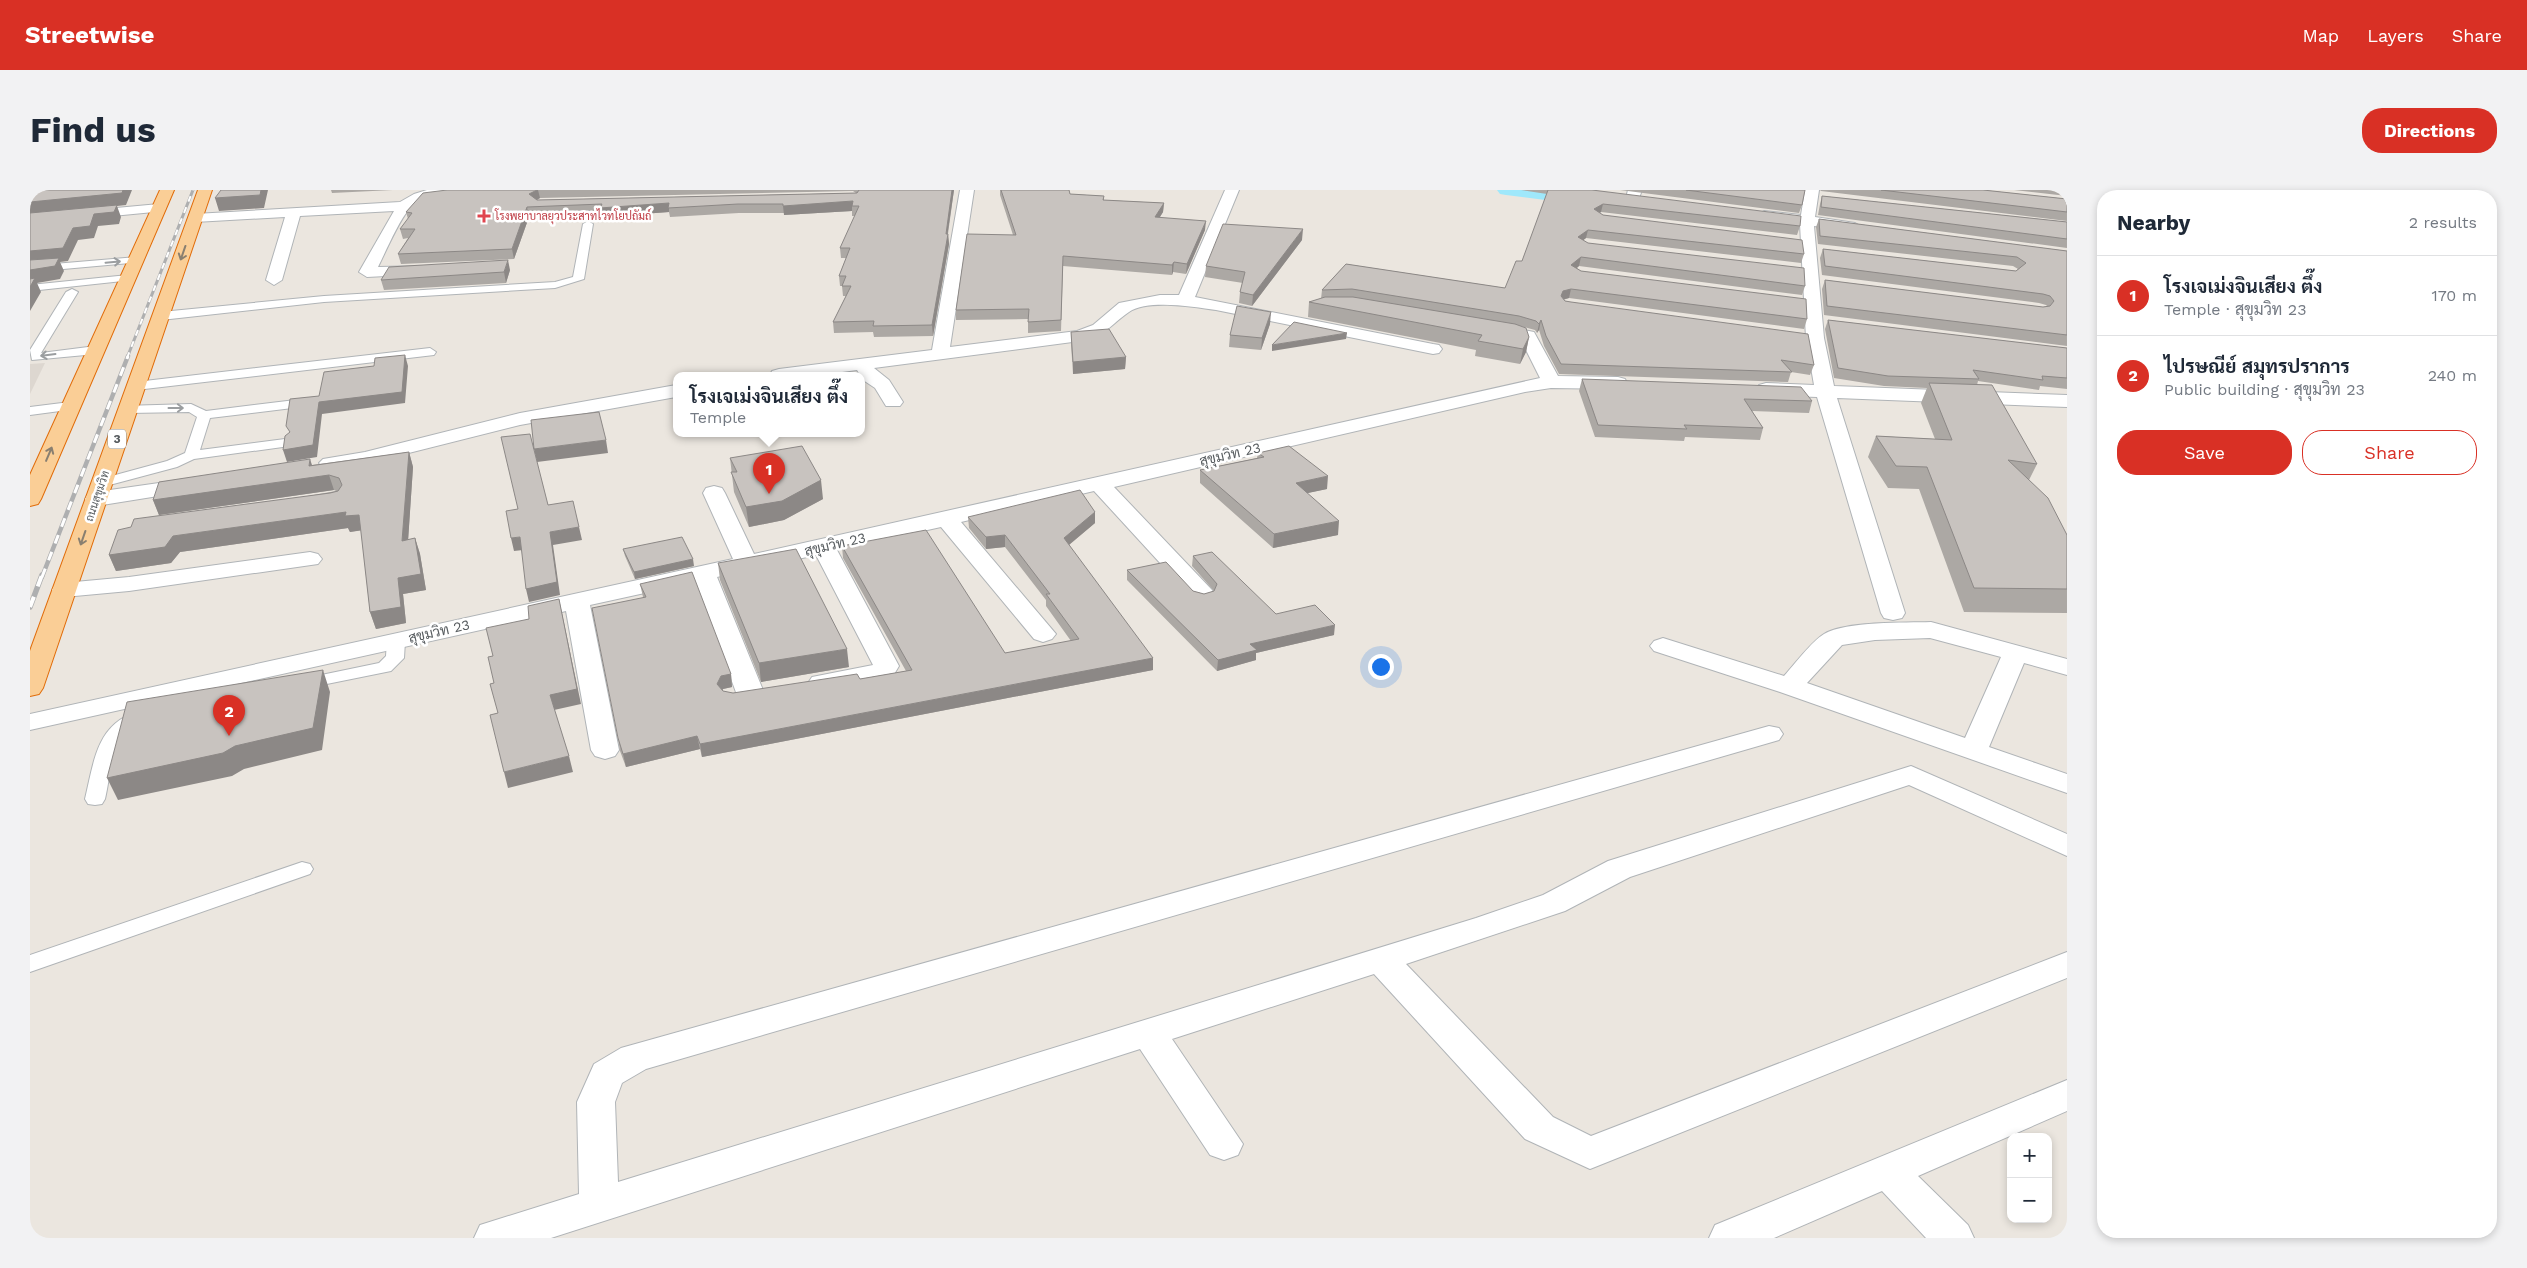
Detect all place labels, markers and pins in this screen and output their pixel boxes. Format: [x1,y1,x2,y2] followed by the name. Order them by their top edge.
[494,208,651,225] place label: โรงพยาบาลยุวประสาทไวทโยปถัมถ์
[477,209,491,223] marker: โรงพยาบาลยุวประสาทไวทโยปถัมถ์
[753,453,785,494] pin: 1
[213,695,245,736] pin: 2

